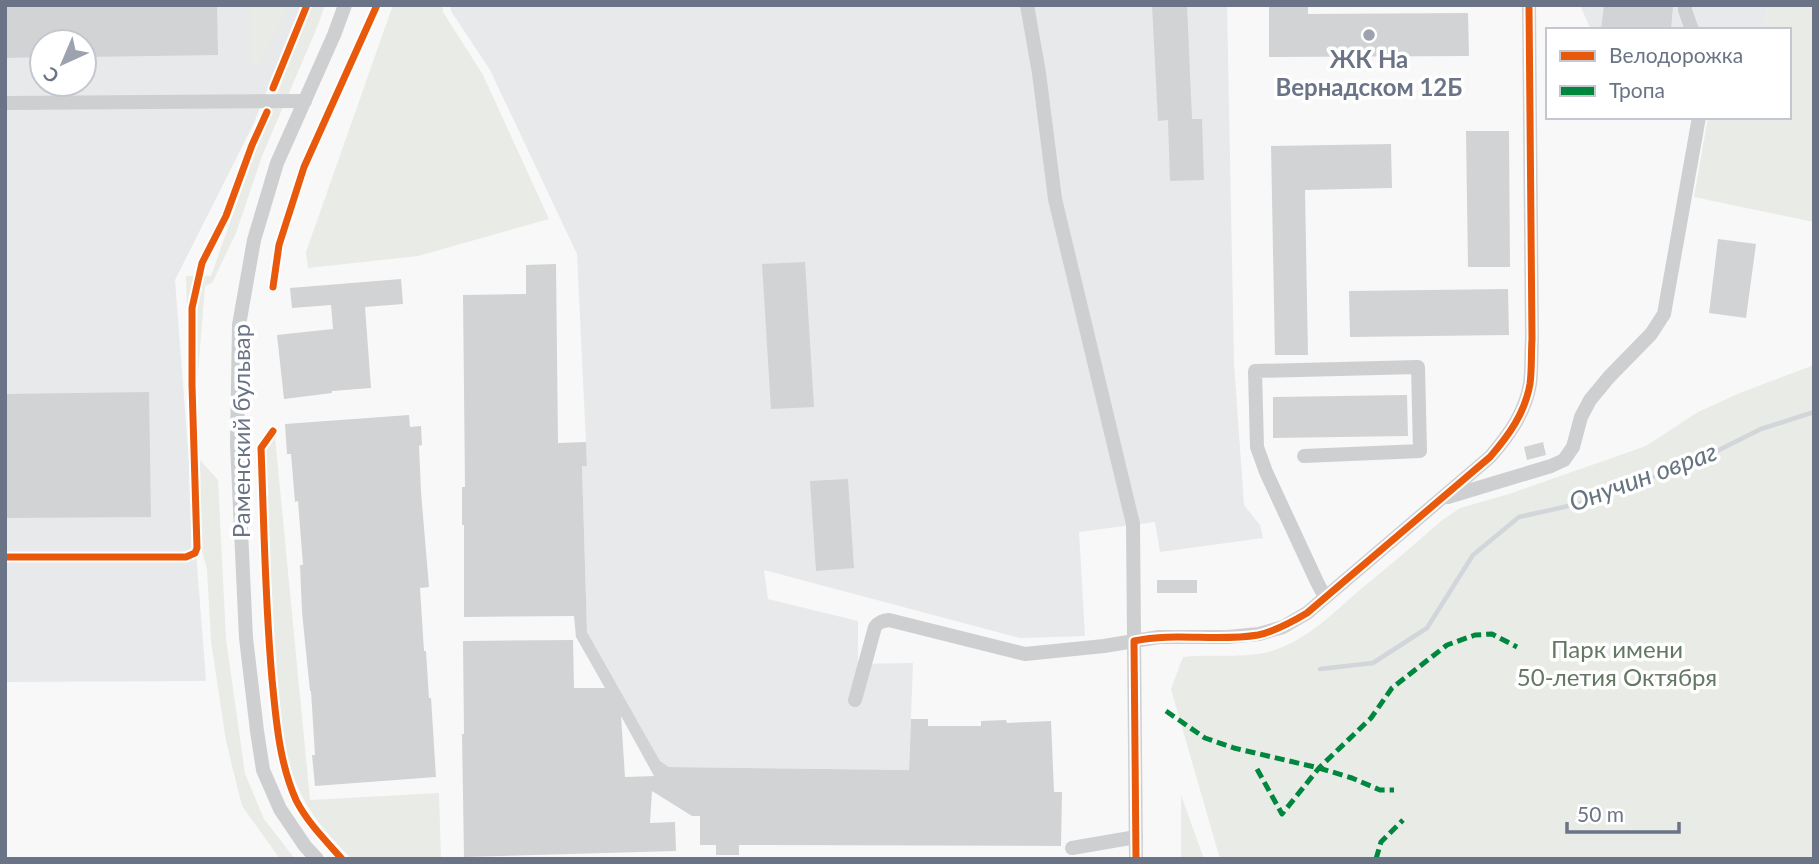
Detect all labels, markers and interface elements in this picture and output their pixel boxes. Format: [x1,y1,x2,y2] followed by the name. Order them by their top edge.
[1361,27,1377,43] marker: ЖК На Вернадском 12Б
[28,28,98,98] north arrow
[1546,28,1791,119] legend
[1609,42,1743,67] text: Велодорожка
[1276,44,1462,101] place label: ЖК На Вернадском 12Б
[38,63,63,88] text: С
[1609,77,1665,102] text: Тропа
[226,324,255,538] street label: Раменский бульвар
[1564,435,1721,518] water label: Онучин овраг
[1517,634,1717,691] park label: Парк имени 50-летия Октября
[1567,790,1679,834] scale bar
[1577,801,1624,826] text: 50 m

